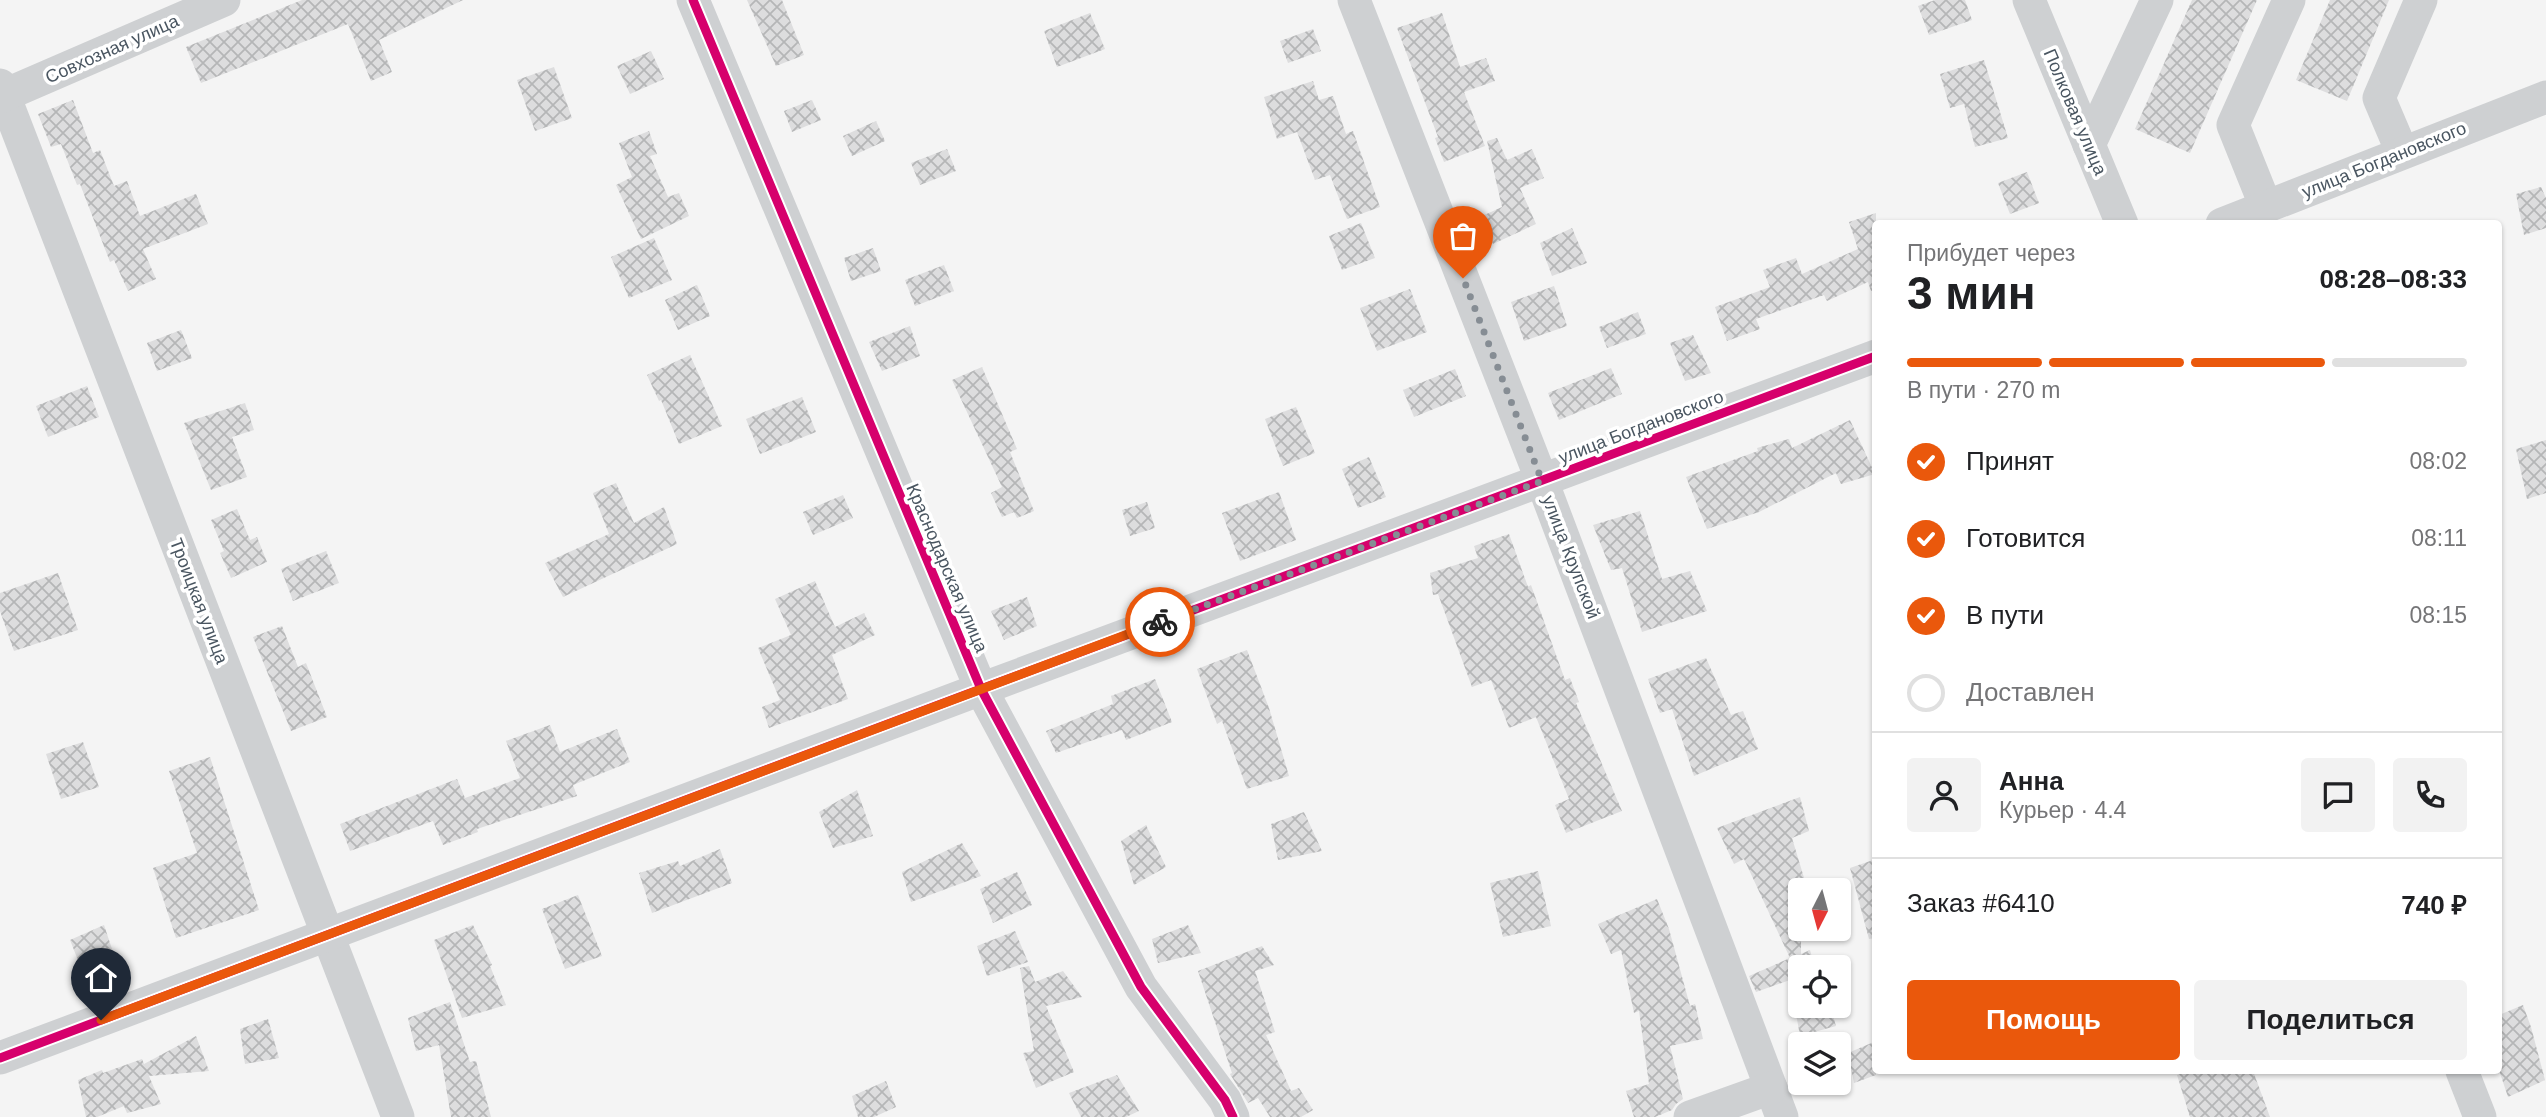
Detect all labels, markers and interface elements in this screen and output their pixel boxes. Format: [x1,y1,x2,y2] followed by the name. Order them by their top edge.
[42,10,183,87] street label: Совхозная улица
[2039,46,2111,179] street label: Полковая улица
[2299,118,2469,202] street label: улица Богдановского
[1433,206,1493,278] pin
[1444,217,1482,255] icon: bag
[1907,240,2075,266] text: Прибудет через
[2320,264,2467,294] text: 08:28–08:33
[1907,267,2035,319] text: 3 мин
[1907,377,2060,403] text: В пути · 270 m
[1556,386,1726,468] street label: улица Богдановского
[1907,443,1945,481] icon: check
[1966,446,2054,476] text: Принят
[2409,448,2467,474] text: 08:02
[902,481,992,656] street label: Краснодарская улица
[1538,492,1604,622] street label: улица Крупской
[1907,520,1945,558] icon: check
[1966,523,2085,553] text: Готовится
[2411,525,2467,551] text: 08:11
[166,535,232,668] street label: Троицкая улица
[1125,587,1195,657] courier
[1907,597,1945,635] icon: check
[1966,600,2044,630] text: В пути
[2409,602,2467,628] text: 08:15
[1141,603,1179,641] icon: bike
[1966,677,2095,707] text: Доставлен
[1907,758,1981,832] button: person
[2301,758,2375,832] button: chat
[2393,758,2467,832] button: phone
[1999,766,2064,796] text: Анна
[1999,797,2126,823] text: Курьер · 4.4
[1788,878,1852,942] north arrow
[1788,878,1851,1095] map controls
[1907,888,2055,918] text: Заказ #6410
[2401,890,2467,920] text: 740 ₽
[71,948,131,1020] pin
[1788,955,1851,1018] button: locate
[82,959,120,997] icon: home
[1907,980,2180,1060] button: Помощь
[2194,980,2467,1060] button: Поделиться
[1788,1032,1851,1095] button: layers

